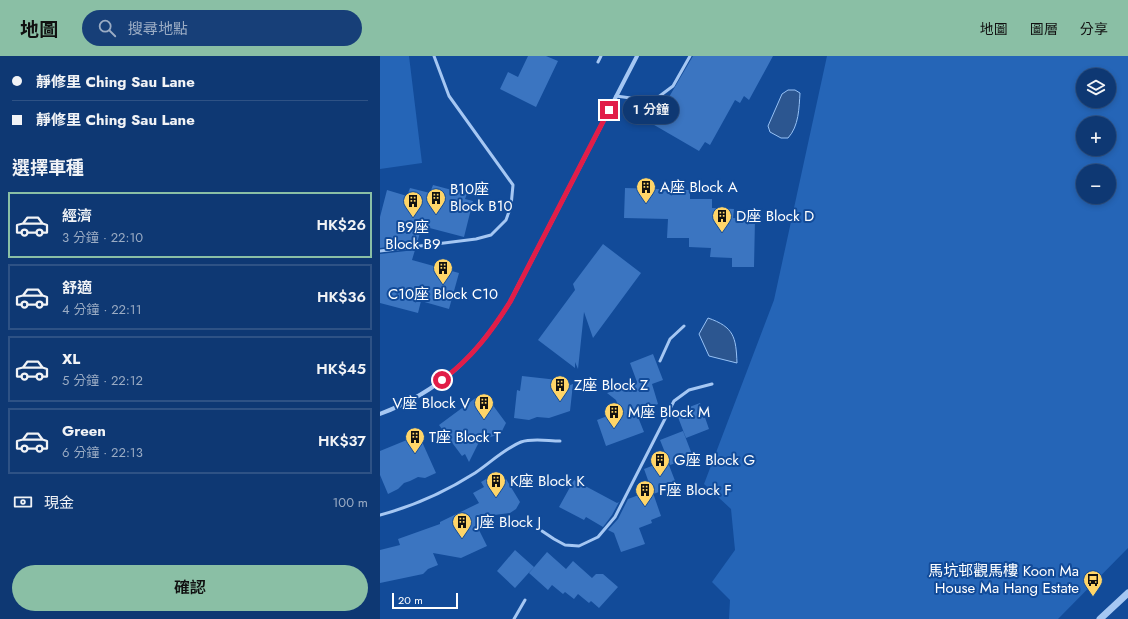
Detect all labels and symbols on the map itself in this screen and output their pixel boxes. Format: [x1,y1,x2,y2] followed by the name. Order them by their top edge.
[623,96,679,124] callout: 1 分鐘
[600,101,618,119] route end
[635,176,657,204] building icon: A座 Block A
[660,176,738,198] place label: A座 Block A
[450,178,512,217] place label: B10座 Block B10
[425,187,447,215] building icon: B10座 Block B10
[402,190,424,218] building icon: B9座 Block B9
[711,205,733,233] building icon: D座 Block D
[736,205,814,227] place label: D座 Block D
[385,216,441,255] place label: B9座 Block B9
[432,257,454,285] building icon: C10座 Block C10
[388,283,498,305] place label: C10座 Block C10
[433,371,451,389] route start
[549,374,571,402] building icon: Z座 Block Z
[574,374,648,396] place label: Z座 Block Z
[392,392,470,414] place label: V座 Block V
[473,392,495,420] building icon: V座 Block V
[603,401,625,429] building icon: M座 Block M
[628,401,710,423] place label: M座 Block M
[404,426,426,454] building icon: T座 Block T
[429,426,501,448] place label: T座 Block T
[649,449,671,477] building icon: G座 Block G
[674,449,755,471] place label: G座 Block G
[485,470,507,498] building icon: K座 Block K
[510,470,585,492] place label: K座 Block K
[634,479,656,507] building icon: F座 Block F
[659,479,732,501] place label: F座 Block F
[451,511,473,539] building icon: J座 Block J
[474,511,541,533] place label: J座 Block J
[928,560,1079,599] place label: 馬坑邨觀馬樓 Koon Ma House Ma Hang Estate
[1082,569,1104,597] bus stop icon: 馬坑邨觀馬樓 Koon Ma House Ma Hang Estate
[392,591,458,610] scale bar

